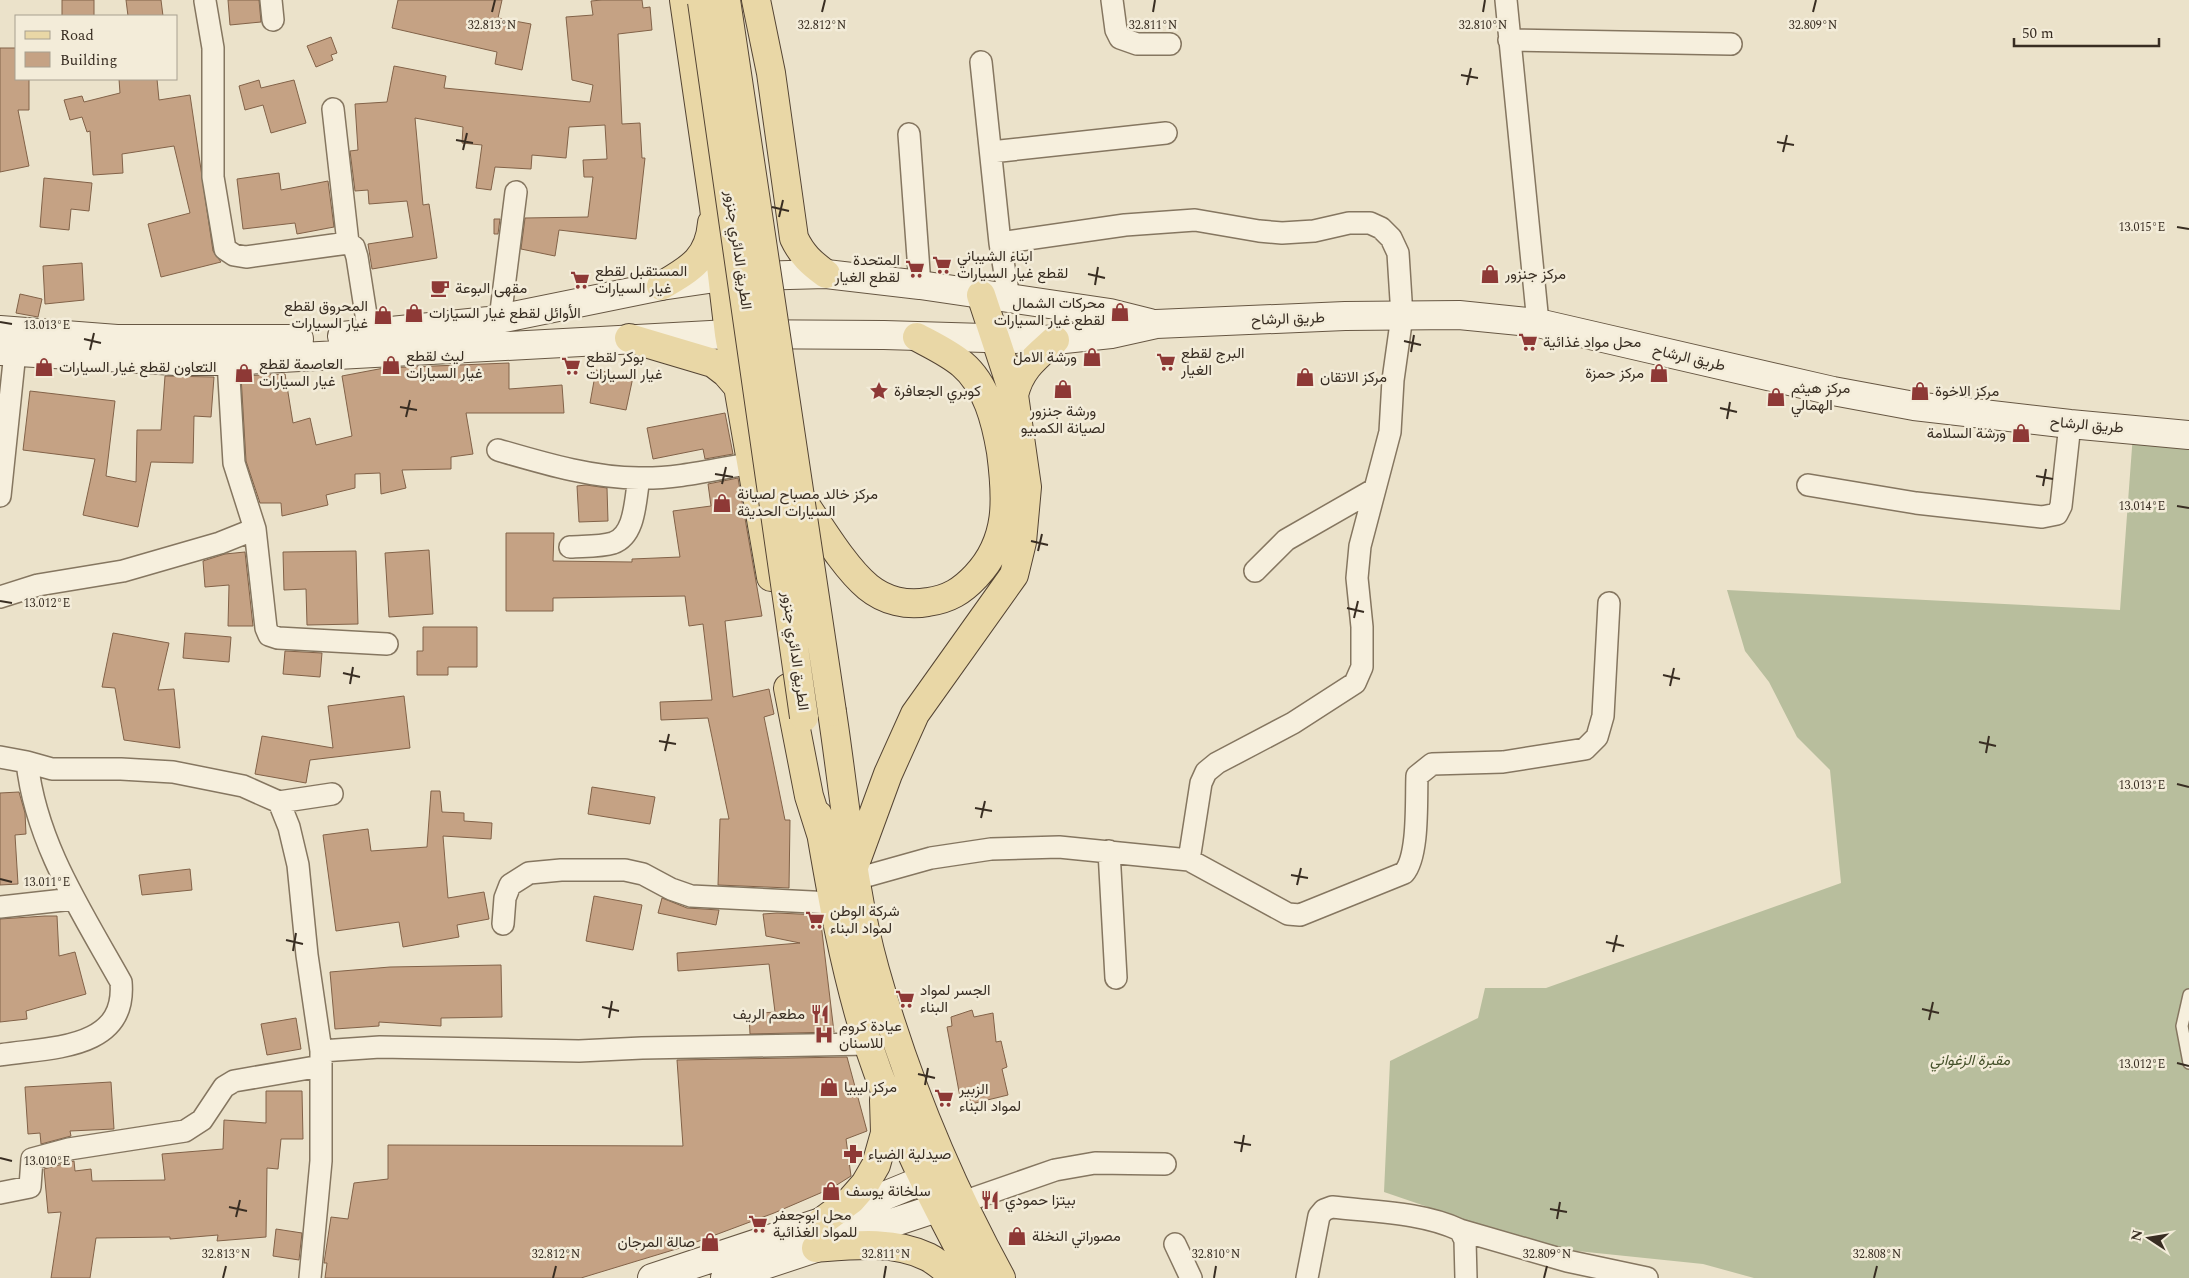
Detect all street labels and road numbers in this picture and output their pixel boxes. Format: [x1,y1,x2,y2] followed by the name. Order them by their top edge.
[717,188,758,311] street label: الطريق الدائري جنزور
[1251,306,1325,332] street label: طريق الرشاح
[1650,338,1728,378] street label: طريق الرشاح
[2049,410,2125,440] street label: طريق الرشاح
[774,589,815,712] street label: الطريق الدائري جنزور

